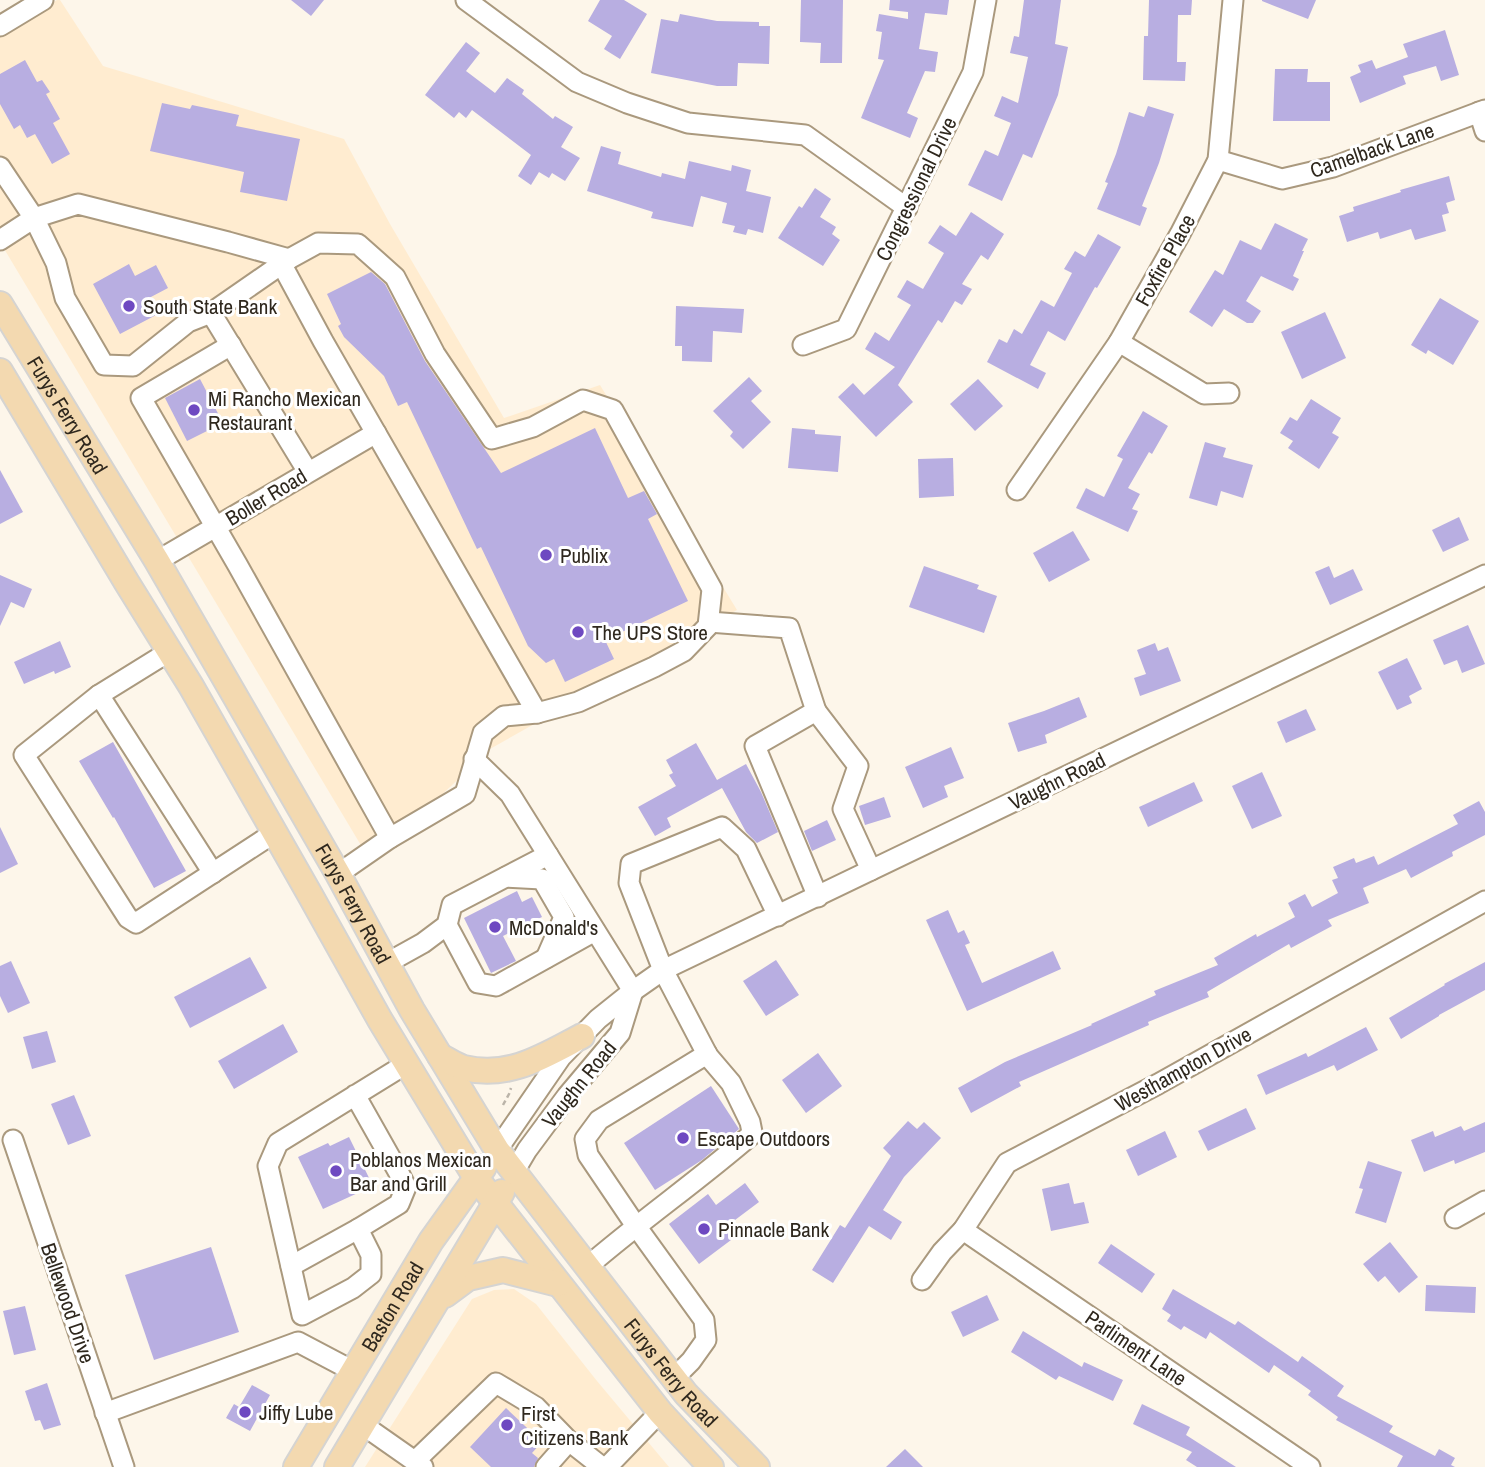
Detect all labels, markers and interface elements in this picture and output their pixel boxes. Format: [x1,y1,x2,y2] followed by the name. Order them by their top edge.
[869,112,963,266] street label: Congressional Drive
[1306,115,1438,185] street label: Camelback Lane
[1128,209,1202,311] street label: Foxfire Place
[143,292,277,321] place label: South State Bank
[121,298,137,314] marker: South State Bank
[21,351,115,479] street label: Furys Ferry Road
[208,384,361,437] place label: Mi Rancho Mexican Restaurant
[186,402,202,418] marker: Mi Rancho Mexican Restaurant
[220,461,312,533] street label: Boller Road
[560,541,608,570] place label: Publix
[538,547,554,563] marker: Publix
[592,618,708,647] place label: The UPS Store
[570,624,586,640] marker: The UPS Store
[1004,745,1110,817] street label: Vaughn Road
[309,838,398,969] street label: Furys Ferry Road
[509,913,598,942] place label: McDonald's
[487,919,503,935] marker: McDonald's
[1110,1020,1256,1118] street label: Westhampton Drive
[535,1034,623,1134] street label: Vaughn Road
[697,1124,830,1153] place label: Escape Outdoors
[675,1130,691,1146] marker: Escape Outdoors
[350,1145,492,1198] place label: Poblanos Mexican Bar and Grill
[328,1163,344,1179] marker: Poblanos Mexican Bar and Grill
[718,1215,829,1244] place label: Pinnacle Bank
[696,1221,712,1237] marker: Pinnacle Bank
[34,1239,102,1367] street label: Bellewood Drive
[354,1256,430,1357] street label: Baston Road
[1079,1303,1193,1393] street label: Parliment Lane
[618,1312,725,1433] street label: Furys Ferry Road
[259,1398,333,1427] place label: Jiffy Lube
[521,1399,629,1452] place label: First Citizens Bank
[237,1404,253,1420] marker: Jiffy Lube
[499,1417,515,1433] marker: First Citizens Bank

